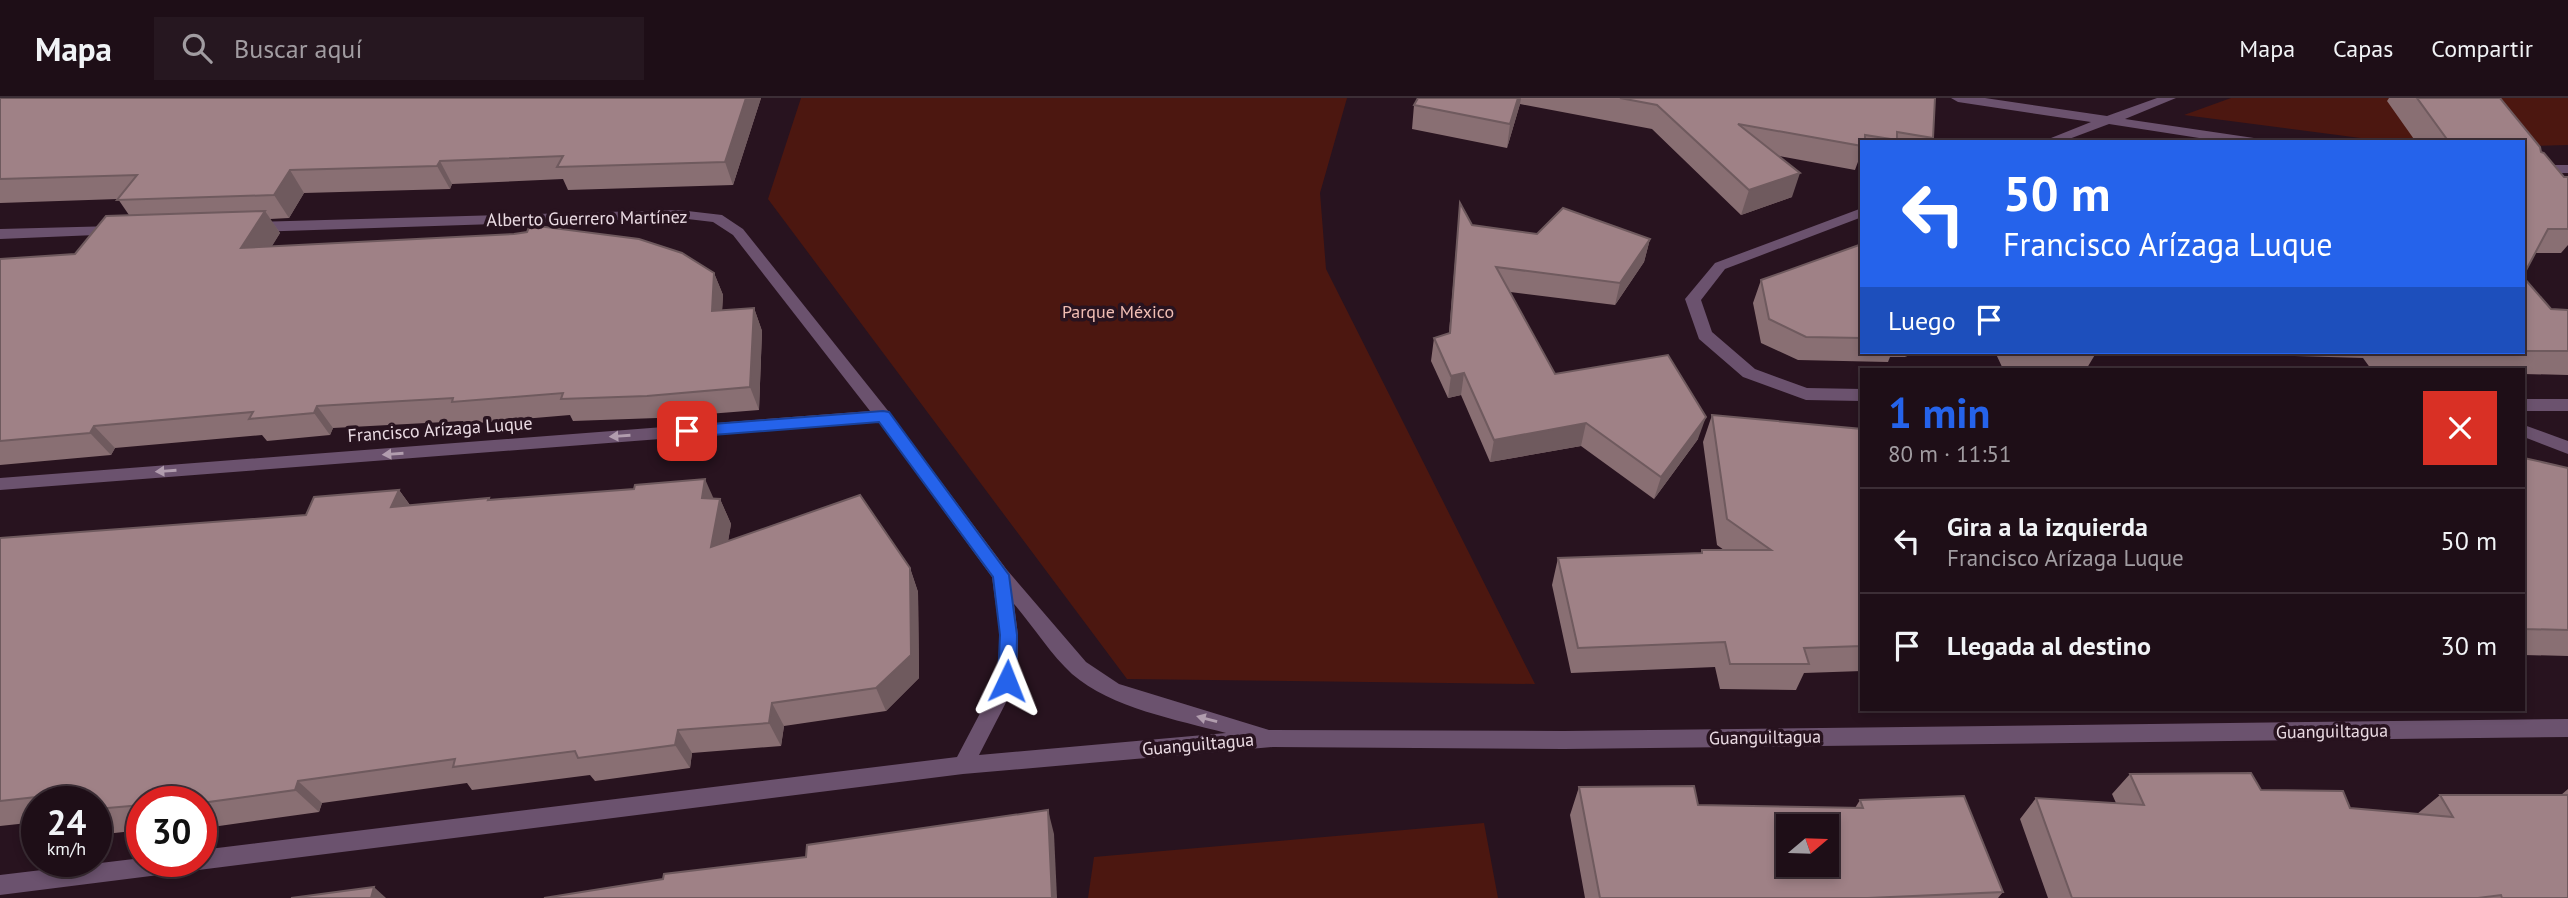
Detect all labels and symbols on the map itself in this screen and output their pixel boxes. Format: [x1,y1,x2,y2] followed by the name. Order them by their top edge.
[486,205,688,231] street label: Alberto Guerrero Martínez
[1062,300,1174,323] park label: Parque México
[657,401,717,461] pin
[347,411,533,447] street label: Francisco Arízaga Luque
[609,431,631,442] one-way arrow
[382,449,404,460] one-way arrow
[155,466,177,477] one-way arrow
[970,644,1044,718] position arrow
[1196,714,1217,724] one-way arrow
[2276,719,2388,743] street label: Guanguiltagua
[1709,725,1821,749] street label: Guanguiltagua
[1141,728,1255,760] street label: Guanguiltagua
[126,786,217,877] speed limit sign: 30
[1776,814,1839,877] north arrow

